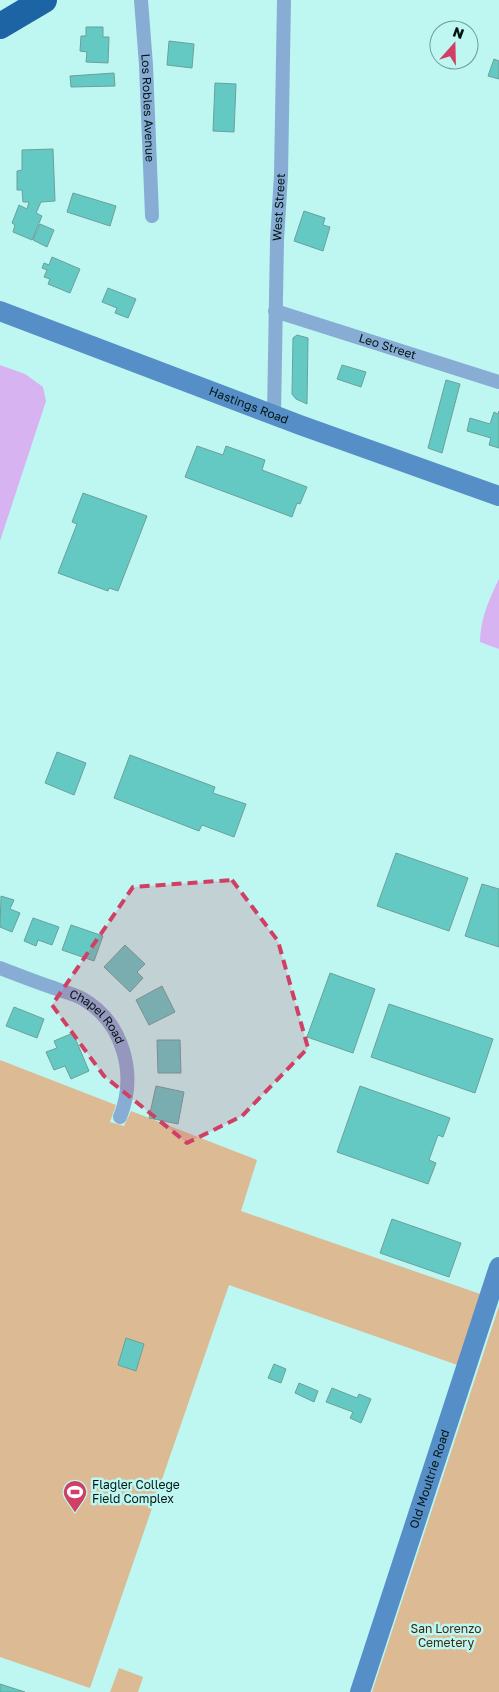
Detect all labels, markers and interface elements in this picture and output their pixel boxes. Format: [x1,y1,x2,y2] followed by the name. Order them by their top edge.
[429,20,479,70] north arrow
[451,23,467,42] text: N
[138,53,158,162] street label: Los Robles Avenue
[269,173,288,241] street label: West Street
[357,330,418,362] street label: Leo Street
[207,383,291,427] street label: Hastings Road
[68,986,128,1046] street label: Chapel Road
[406,1427,452,1530] street label: Old Moultrie Road
[92,1477,180,1506] place label: Flagler College Field Complex
[62,1479,88,1513] sports icon: Flagler College Field Complex
[411,1621,481,1650] park label: San Lorenzo Cemetery

